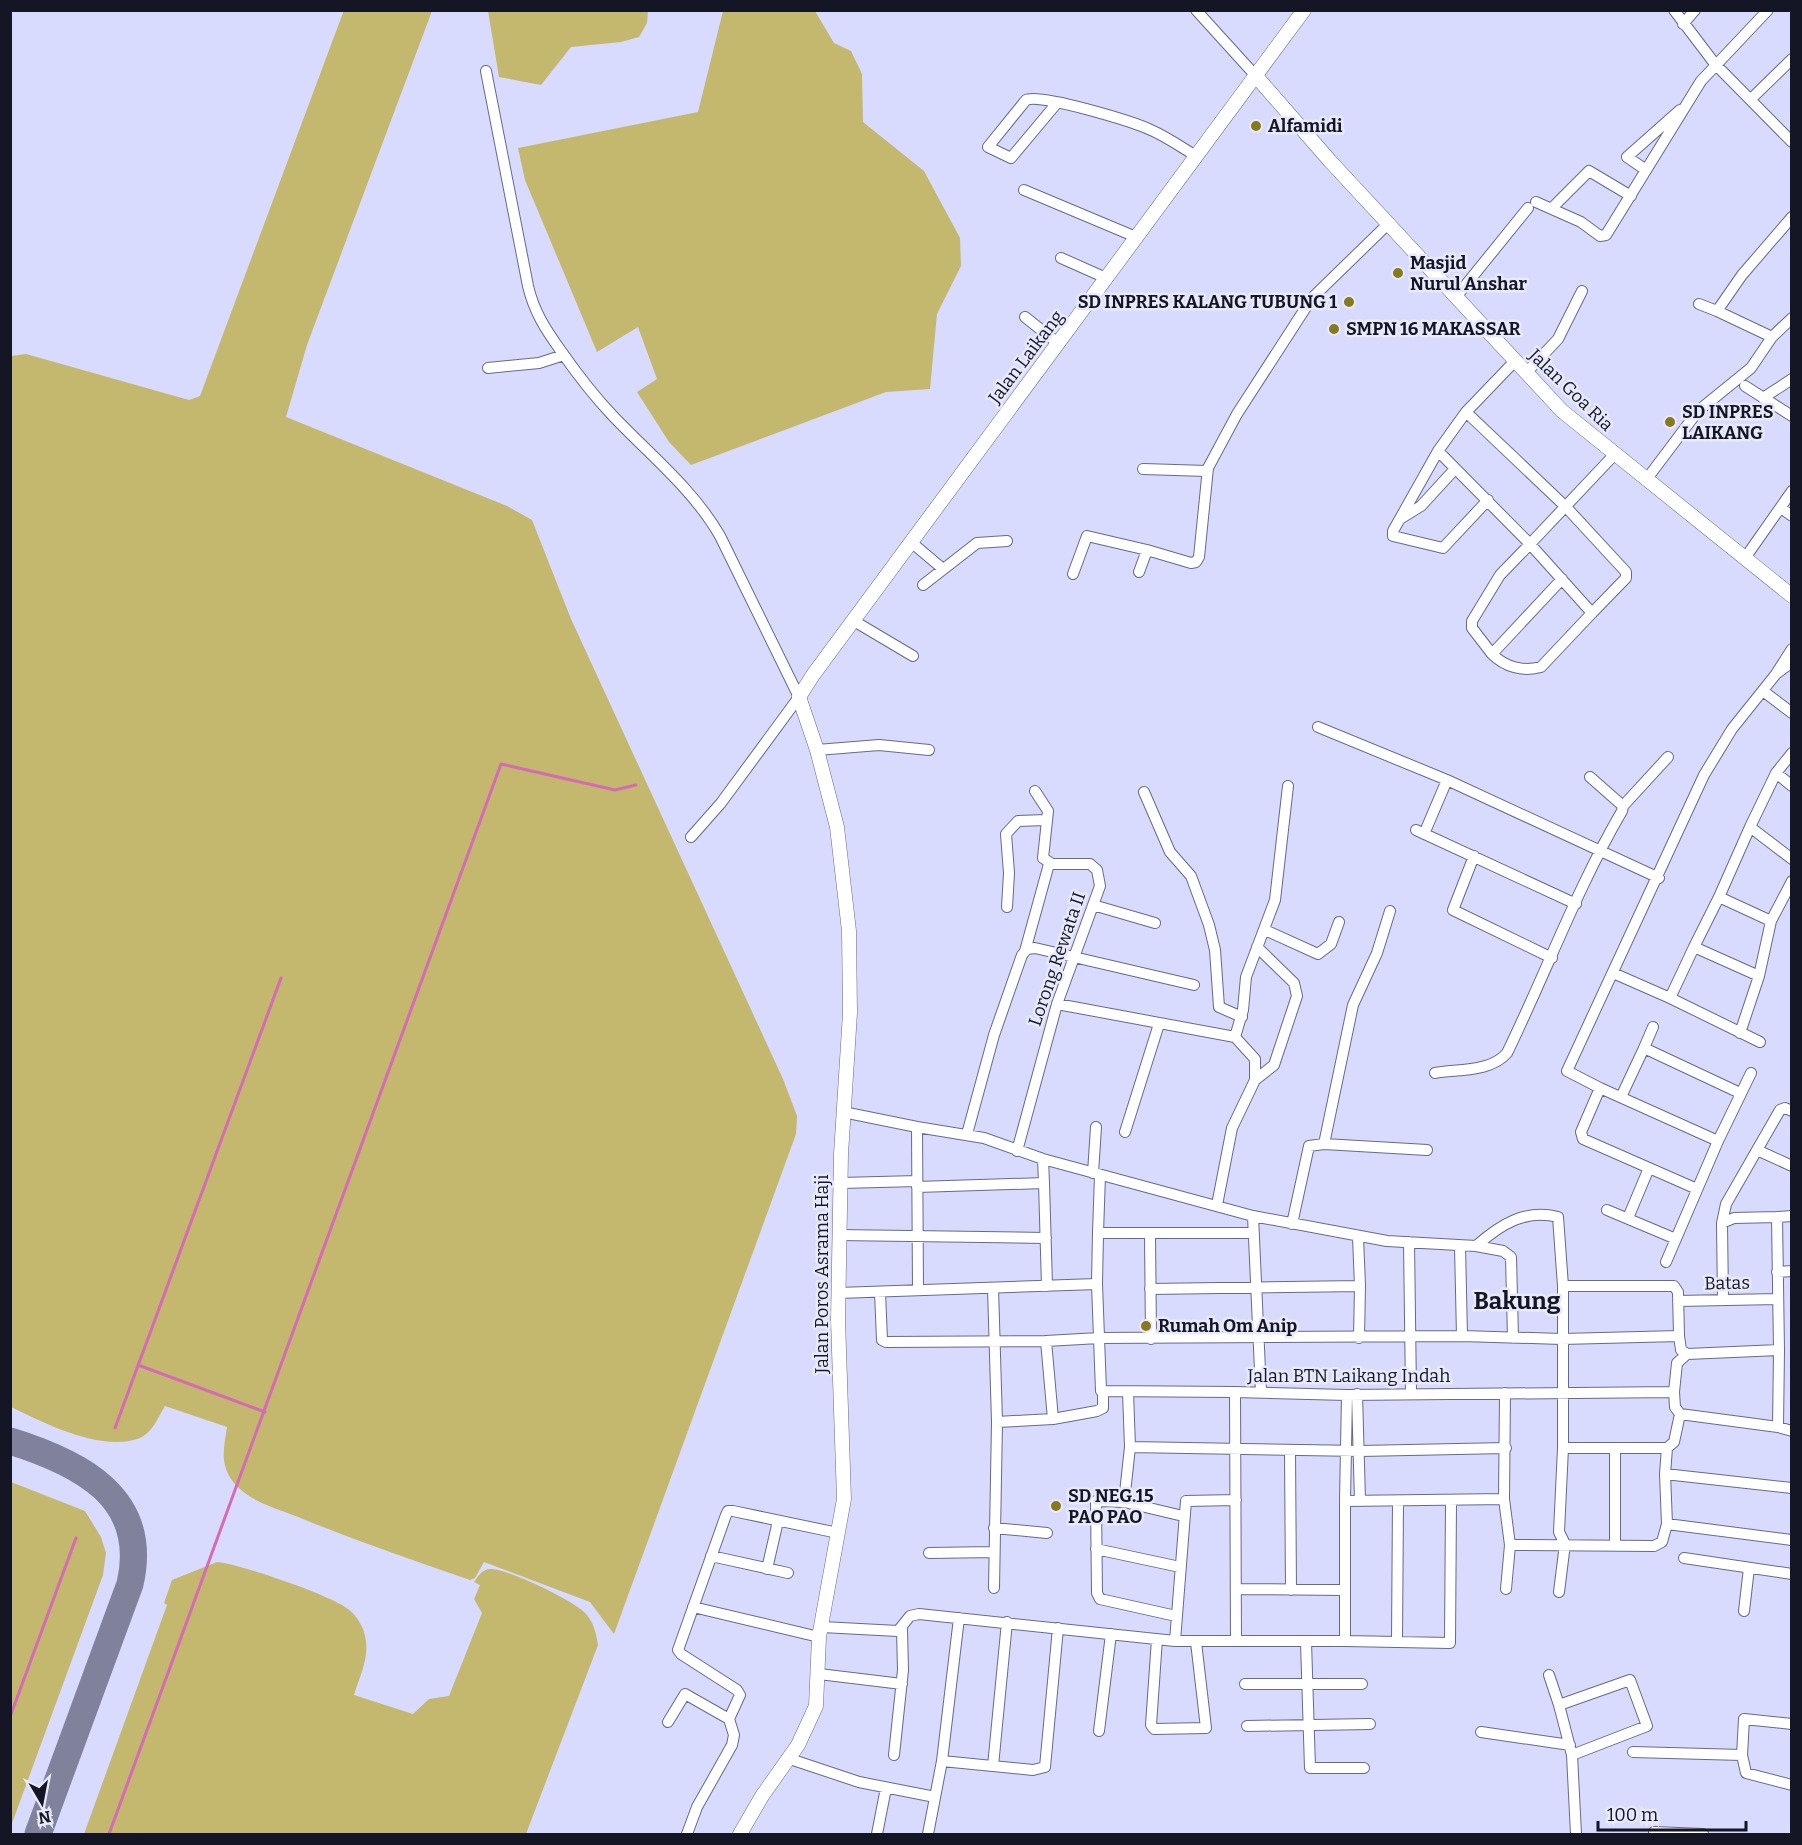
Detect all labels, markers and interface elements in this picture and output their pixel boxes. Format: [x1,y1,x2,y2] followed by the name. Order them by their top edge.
[1268,115,1343,137] place label: Alfamidi
[1249,119,1263,133] marker: Alfamidi
[1410,252,1528,295] place label: Masjid Nurul Anshar
[1391,266,1405,280] marker: Masjid Nurul Anshar
[1078,291,1337,313] place label: SD INPRES KALANG TUBUNG 1
[1342,295,1356,309] marker: SD INPRES KALANG TUBUNG 1
[983,306,1068,409] street label: Jalan Laikang
[1346,318,1520,340] place label: SMPN 16 MAKASSAR
[1327,322,1341,336] marker: SMPN 16 MAKASSAR
[1524,344,1618,436] street label: Jalan Goa Ria
[1682,401,1774,444] place label: SD INPRES LAIKANG
[1663,415,1677,429] marker: SD INPRES LAIKANG
[1024,889,1090,1029] street label: Lorong Rewata II
[811,1174,833,1375] street label: Jalan Poros Asrama Haji
[1704,1272,1750,1294] street label: Batas
[1473,1287,1561,1315] district label: Bakung
[1158,1315,1297,1337] place label: Rumah Om Anip
[1139,1319,1153,1333] marker: Rumah Om Anip
[1247,1365,1450,1387] street label: Jalan BTN Laikang Indah
[1068,1485,1154,1528] place label: SD NEG.15 PAO PAO
[1049,1499,1063,1513] marker: SD NEG.15 PAO PAO
[12,1773,72,1833] north arrow
[1598,1794,1746,1832] scale bar
[1607,1804,1658,1826] text: 100 m
[37,1807,52,1828] text: N

